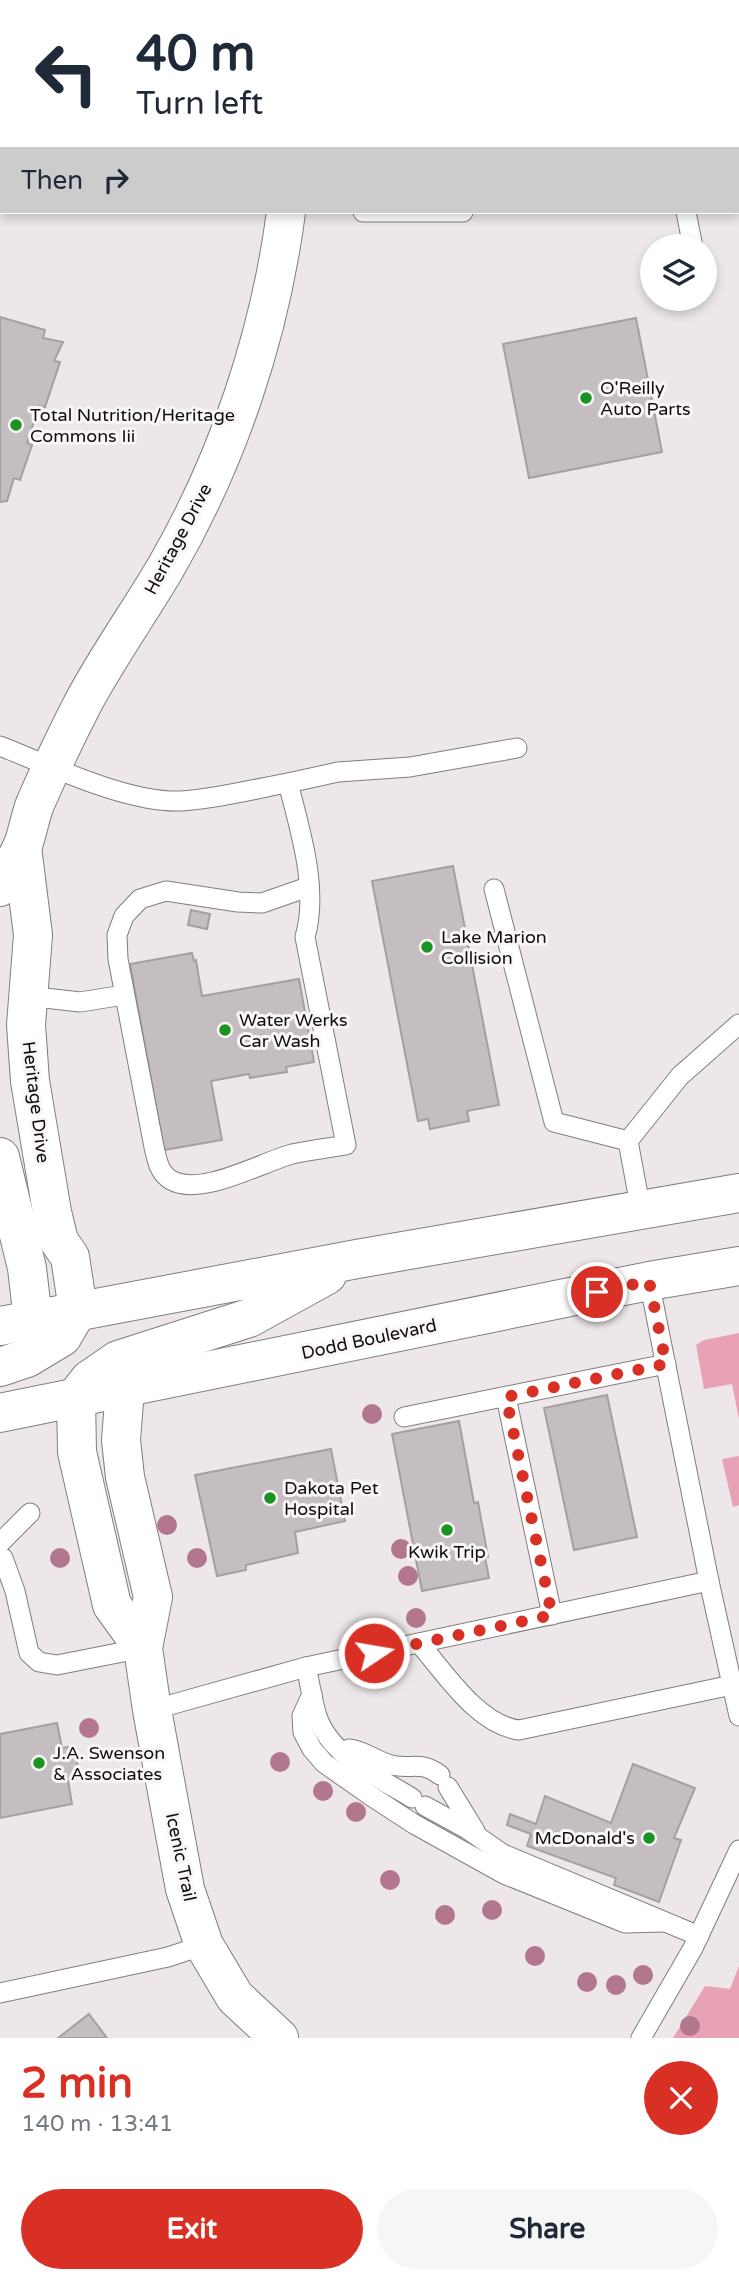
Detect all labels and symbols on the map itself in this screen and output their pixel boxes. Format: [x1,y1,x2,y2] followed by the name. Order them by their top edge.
[600,377,691,420] place label: O'Reilly Auto Parts
[578,390,594,406] marker: O'Reilly Auto Parts
[30,404,235,447] place label: Total Nutrition/Heritage Commons Iii
[8,417,24,433] marker: Total Nutrition/Heritage Commons Iii
[140,480,216,598] street label: Heritage Drive
[441,926,547,969] place label: Lake Marion Collision
[419,939,435,955] marker: Lake Marion Collision
[239,1009,348,1052] place label: Water Werks Car Wash
[217,1022,233,1038] marker: Water Werks Car Wash
[18,1040,54,1164] street label: Heritage Drive
[567,1262,627,1322] pin
[299,1314,439,1364] street label: Dodd Boulevard
[284,1477,379,1520] place label: Dakota Pet Hospital
[262,1490,278,1506] marker: Dakota Pet Hospital
[439,1522,455,1538] marker: Kwik Trip
[408,1541,486,1563] place label: Kwik Trip
[337,1616,411,1690] position arrow
[53,1742,165,1785] place label: J.A. Swenson & Associates
[31,1755,47,1771] marker: J.A. Swenson & Associates
[161,1811,201,1903] street label: Icenic Trail
[535,1827,635,1849] place label: McDonald's
[641,1830,657,1846] marker: McDonald's

